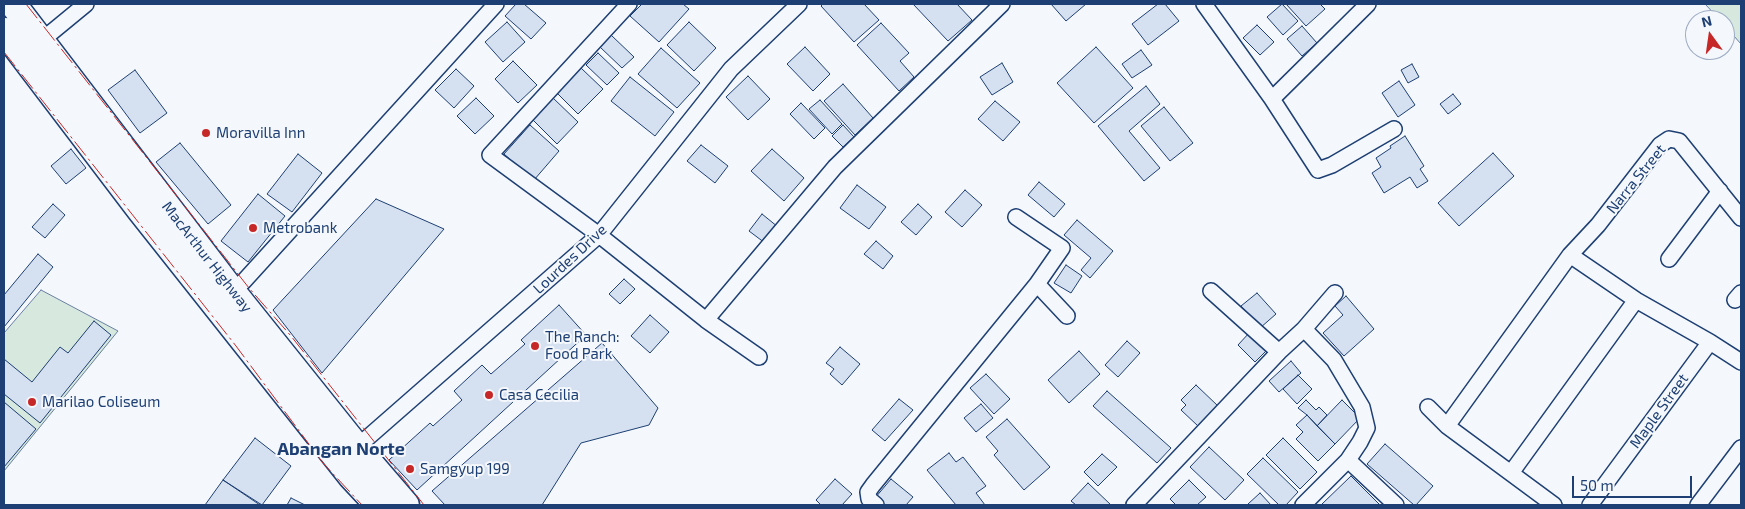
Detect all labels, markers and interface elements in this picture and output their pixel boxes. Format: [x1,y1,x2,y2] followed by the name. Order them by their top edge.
[1685,10,1735,60] north arrow
[1700,11,1713,30] text: N
[216,124,305,142] place label: Moravilla Inn
[200,127,212,139] marker: Moravilla Inn
[1603,141,1669,217] street label: Narra Street
[158,198,256,316] street label: MacArthur Highway
[263,219,337,237] place label: Metrobank
[530,220,610,298] street label: Lourdes Drive
[247,222,259,234] marker: Metrobank
[545,328,620,363] place label: The Ranch: Food Park
[529,340,541,352] marker: The Ranch: Food Park
[1626,370,1692,452] street label: Maple Street
[499,386,579,404] place label: Casa Cecilia
[483,389,495,401] marker: Casa Cecilia
[42,393,160,411] place label: Marilao Coliseum
[26,396,38,408] marker: Marilao Coliseum
[277,438,405,460] district label: Abangan Norte
[420,460,510,478] place label: Samgyup 199
[404,463,416,475] marker: Samgyup 199
[1575,466,1695,498] scale bar
[1580,476,1614,494] text: 50 m

